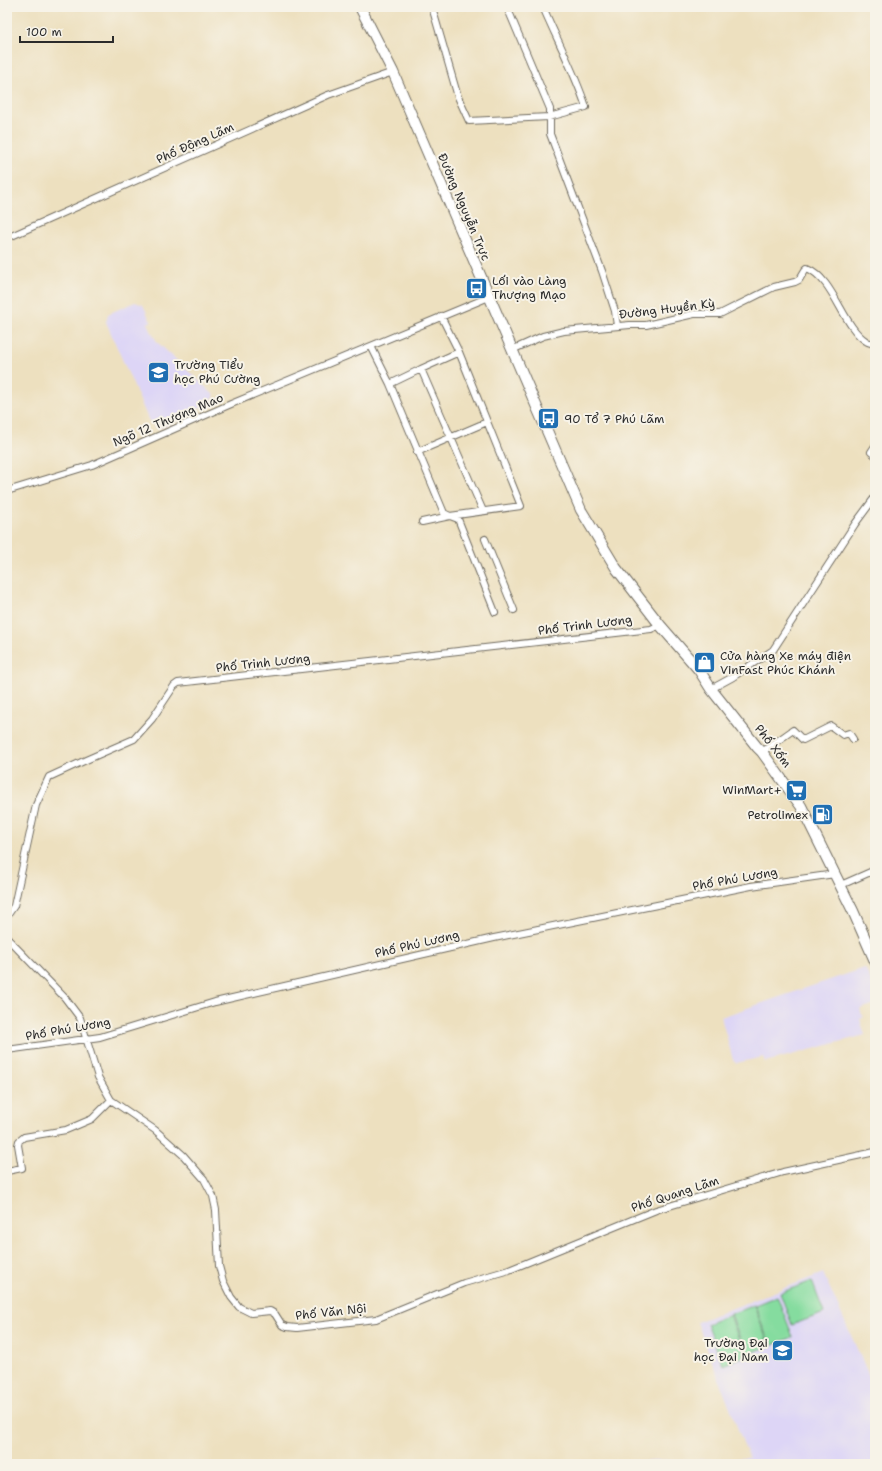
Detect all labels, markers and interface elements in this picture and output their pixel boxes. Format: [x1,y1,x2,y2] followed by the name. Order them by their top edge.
[20,18,113,44] scale bar
[26,24,62,40] text: 100 m
[154,119,236,167] street label: Phố Động Lãm
[434,151,494,263] street label: Đường Nguyễn Trực
[492,273,566,303] place label: Lối vào Làng Thượng Mạo
[464,275,490,301] bus stop icon: Lối vào Làng Thượng Mạo
[618,295,716,323] street label: Đường Huyền Kỳ
[174,357,260,387] place label: Trường Tiểu học Phú Cường
[145,359,171,385] school or university icon: Trường Tiểu học Phú Cường
[110,389,226,451] street label: Ngõ 12 Thượng Mao
[536,406,562,432] bus stop icon: 90 Tổ 7 Phú Lãm
[564,411,664,427] place label: 90 Tổ 7 Phú Lãm
[537,611,633,639] street label: Phố Trinh Lương
[720,648,851,678] place label: Cửa hàng Xe máy điện VinFast Phúc Khánh
[215,650,311,676] street label: Phố Trinh Lương
[692,650,718,676] shop icon: Cửa hàng Xe máy điện VinFast Phúc Khánh
[751,721,795,771] street label: Phố Xốm
[784,777,810,803] supermarket icon: WinMart+
[722,782,782,798] place label: WinMart+
[810,802,836,828] fuel station icon: Petrolimex
[747,807,808,823] place label: Petrolimex
[691,864,779,894] street label: Phố Phú Lương
[373,927,461,961] street label: Phố Phú Lương
[24,1014,112,1044] street label: Phố Phú Lương
[629,1172,721,1216] street label: Phố Quang Lãm
[295,1300,367,1324] street label: Phố Văn Nội
[694,1335,768,1365] place label: Trường Đại học Đại Nam
[770,1337,796,1363] school or university icon: Trường Đại học Đại Nam

